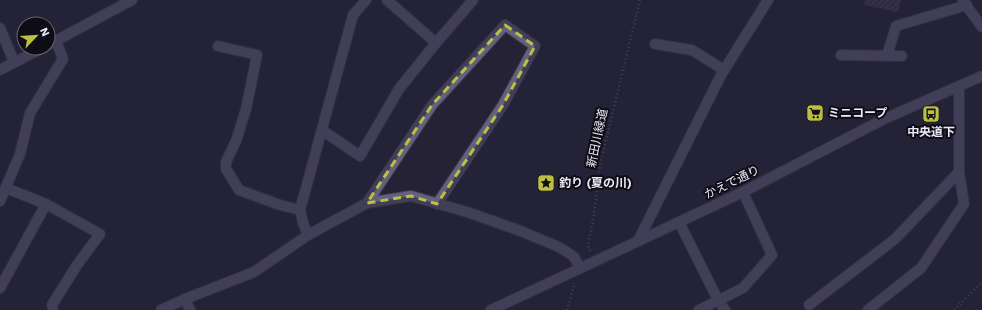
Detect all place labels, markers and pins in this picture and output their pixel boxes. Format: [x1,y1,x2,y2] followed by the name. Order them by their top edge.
[805,103,825,123] supermarket icon: ミニコープ
[921,104,941,124] bus stop icon: 中央道下
[828,106,887,120] place label: ミニコープ
[907,125,955,139] place label: 中央道下
[536,173,556,193] place icon: 釣り (夏の川)
[559,176,632,190] place label: 釣り (夏の川)

